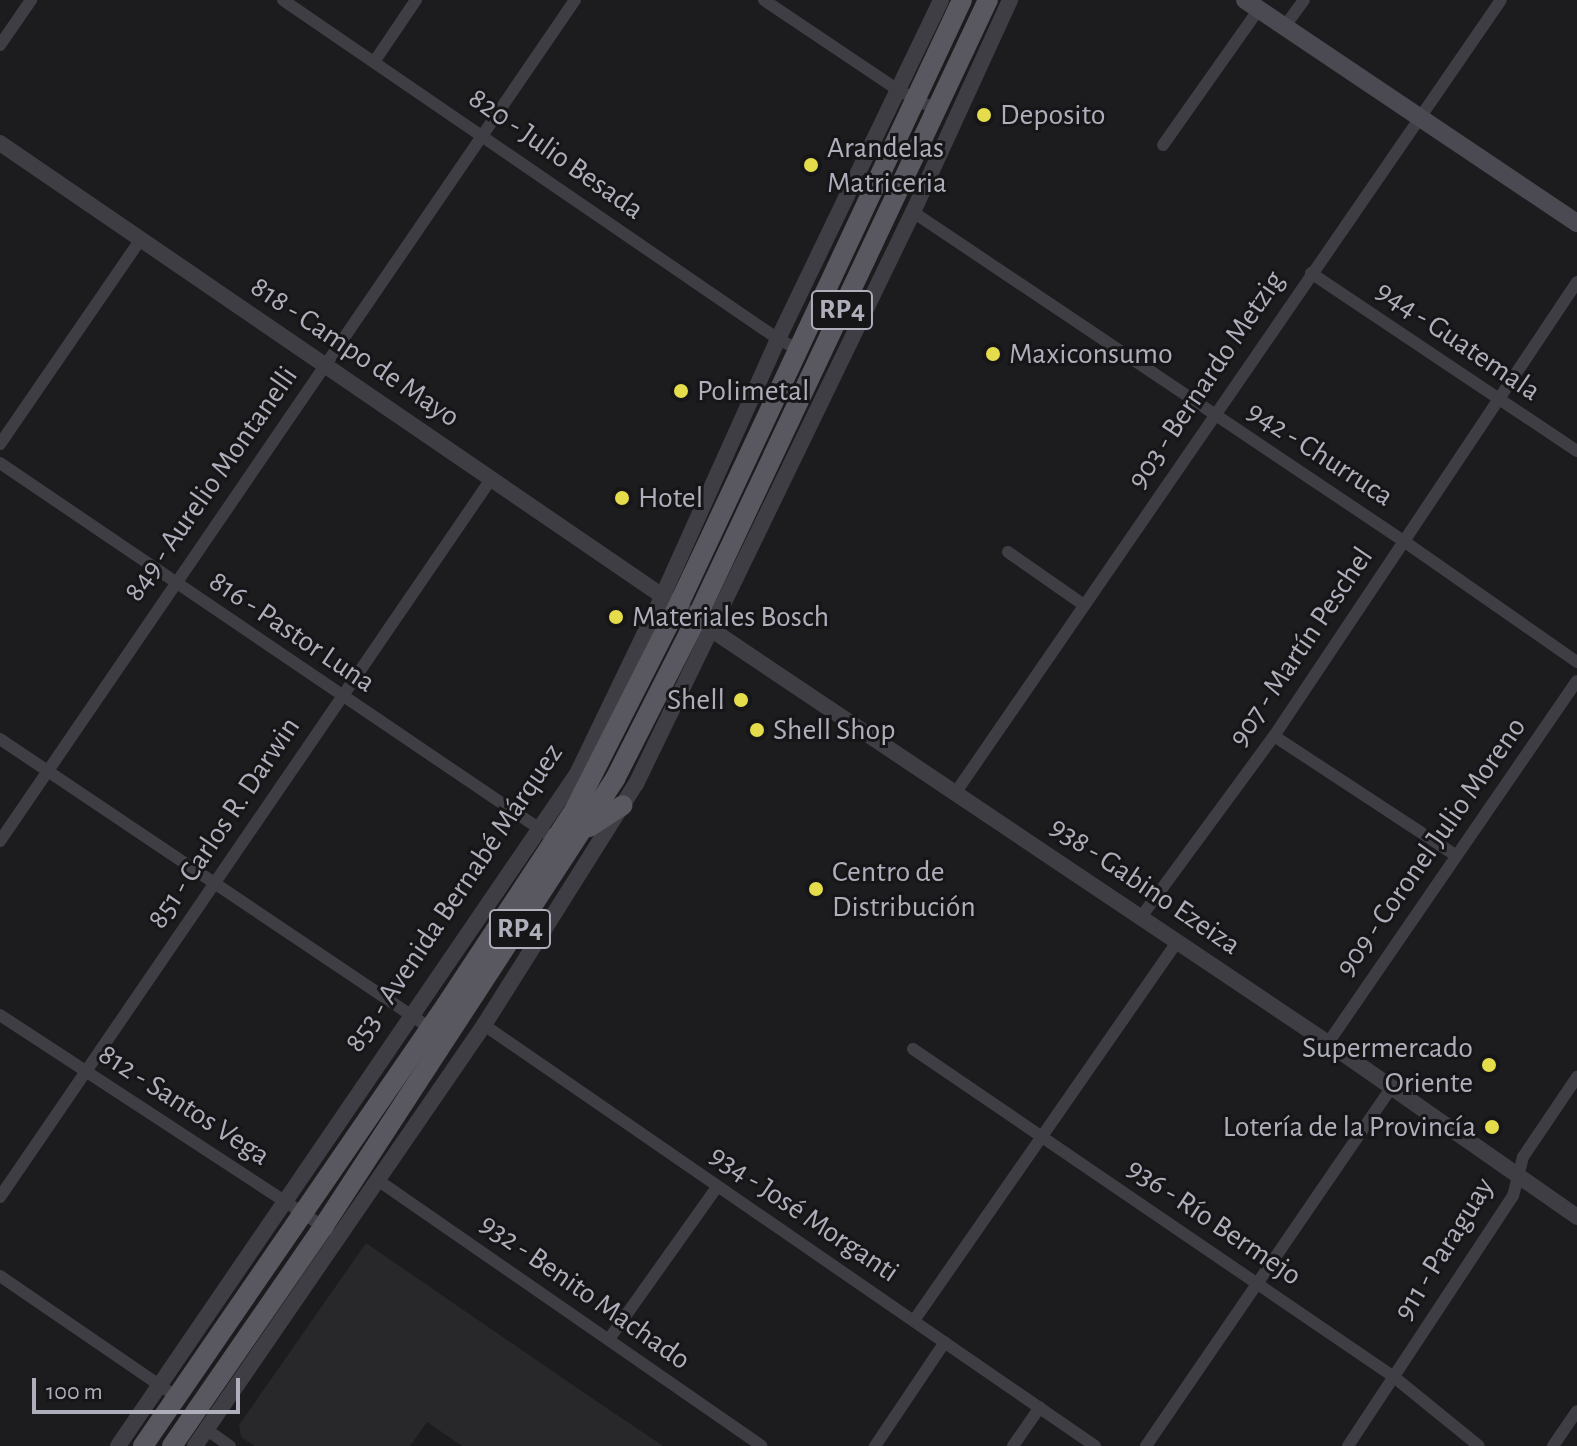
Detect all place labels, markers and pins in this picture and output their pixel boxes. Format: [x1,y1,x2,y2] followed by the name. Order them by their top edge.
[1000,97,1105,133] place label: Deposito
[975,106,993,124] marker: Deposito
[827,130,947,200] place label: Arandelas Matriceria
[802,156,820,174] marker: Arandelas Matriceria
[1009,336,1173,372] place label: Maxiconsumo
[984,345,1002,363] marker: Maxiconsumo
[697,373,809,409] place label: Polimetal
[672,382,690,400] marker: Polimetal
[638,480,703,516] place label: Hotel
[613,489,631,507] marker: Hotel
[632,599,829,635] place label: Materiales Bosch
[607,608,625,626] marker: Materiales Bosch
[667,682,725,718] place label: Shell
[732,691,750,709] marker: Shell
[773,712,896,748] place label: Shell Shop
[748,721,766,739] marker: Shell Shop
[832,854,976,924] place label: Centro de Distribución
[807,880,825,898] marker: Centro de Distribución
[1302,1030,1473,1100] place label: Supermercado Oriente
[1480,1056,1498,1074] marker: Supermercado Oriente
[1223,1109,1476,1145] place label: Lotería de la Provincía
[1483,1118,1501,1136] marker: Lotería de la Provincía

